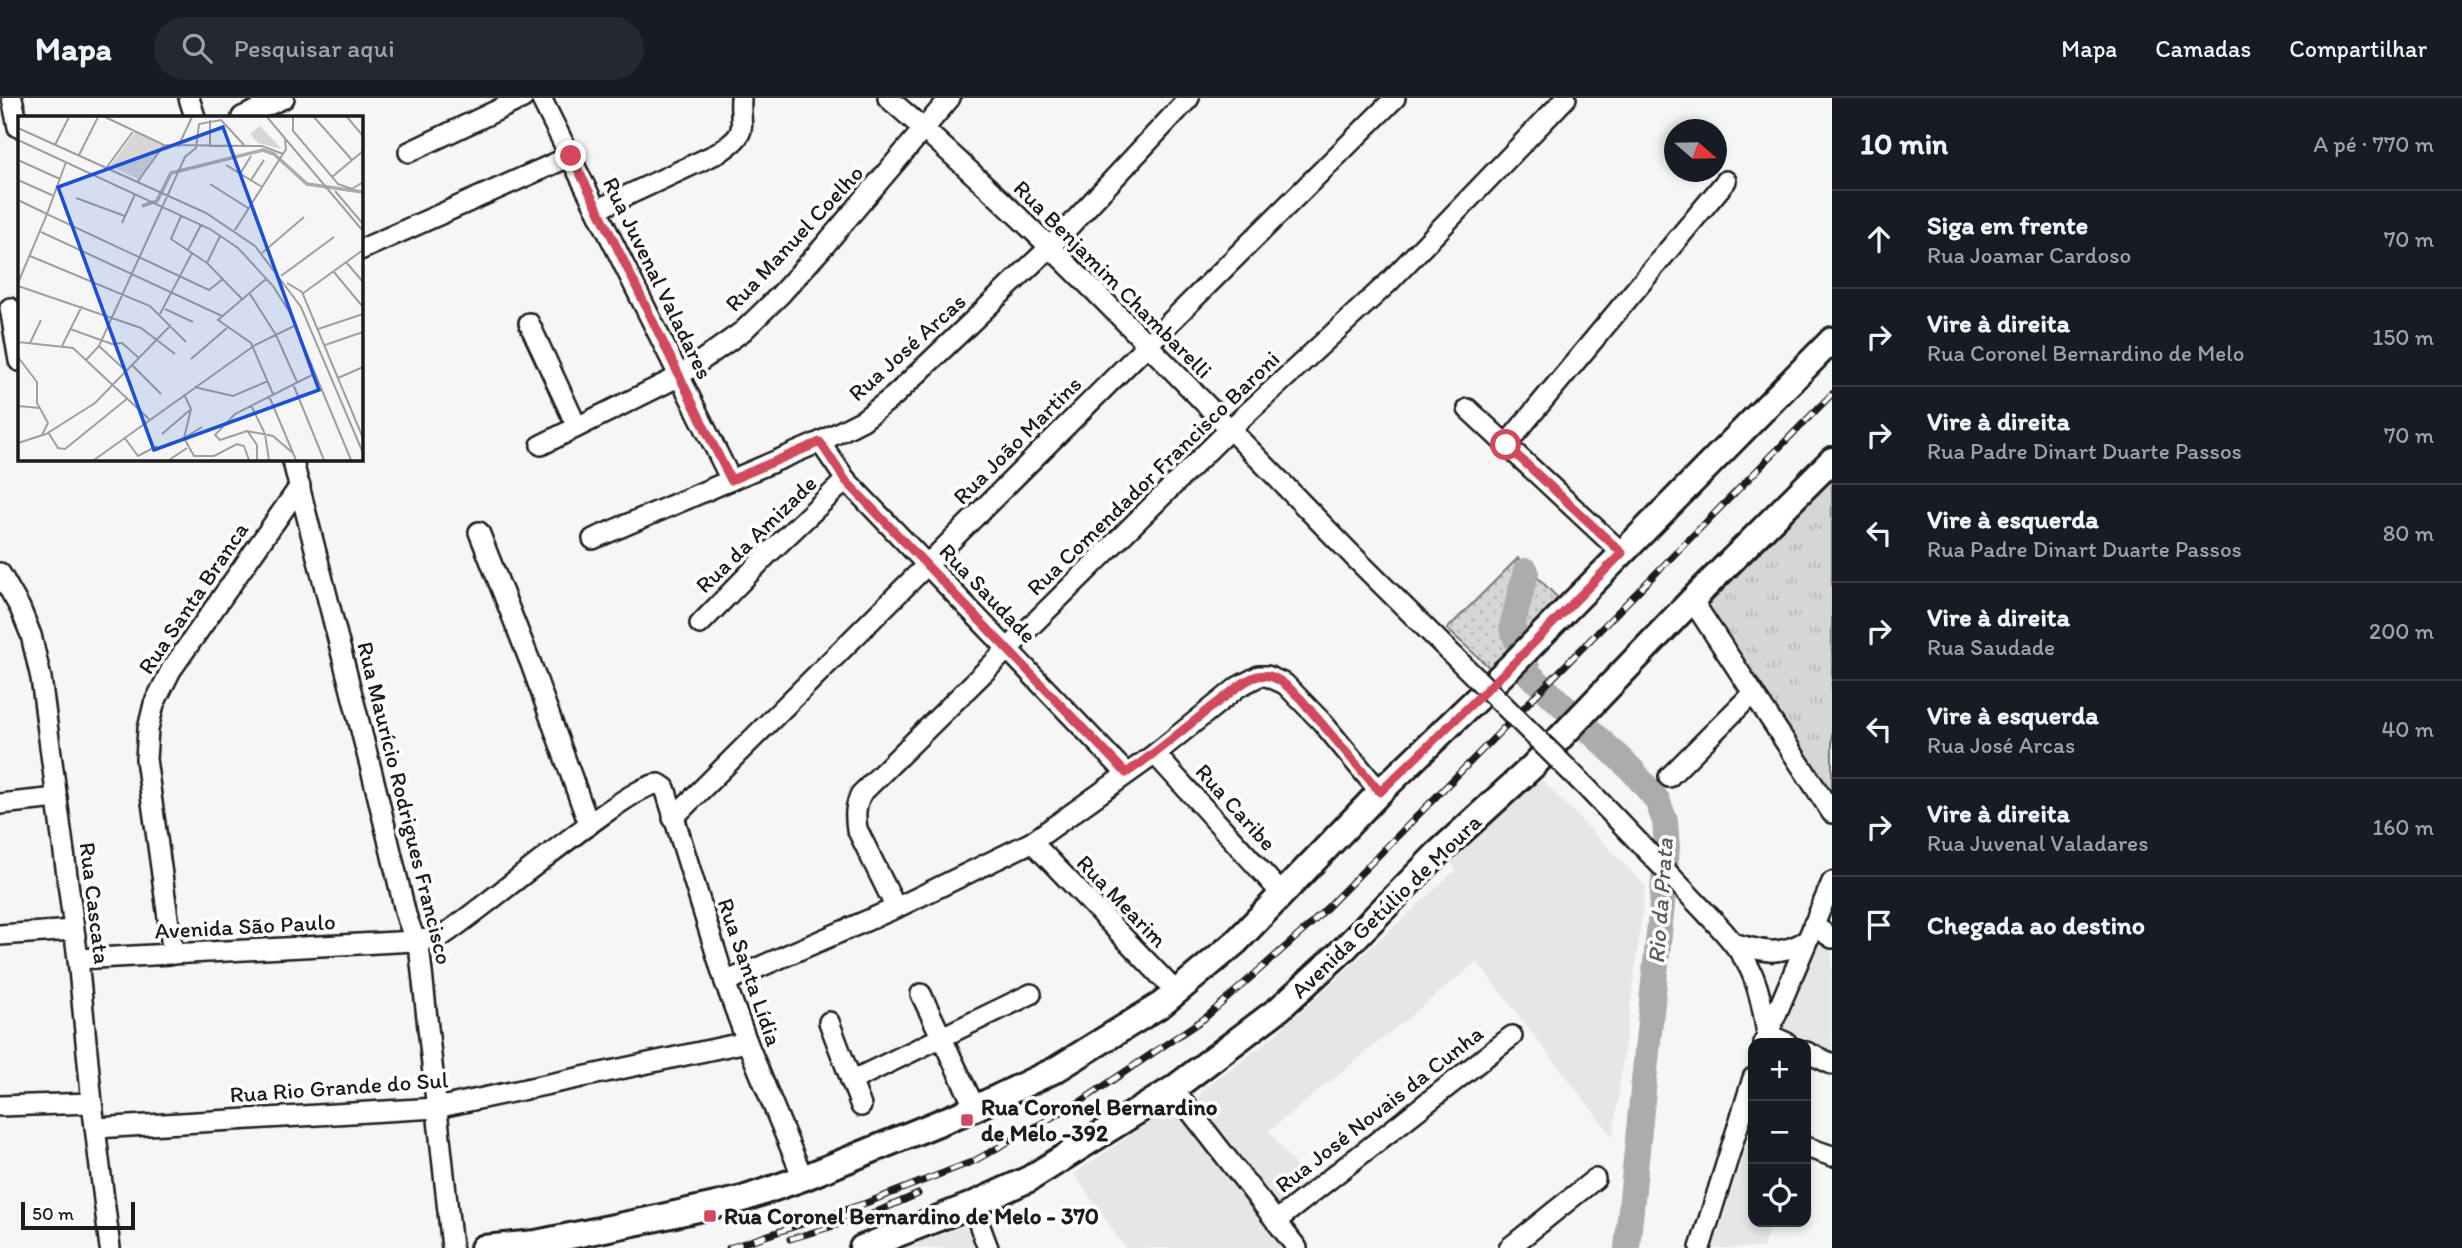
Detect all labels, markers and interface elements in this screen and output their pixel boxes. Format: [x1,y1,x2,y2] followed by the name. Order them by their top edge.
[154,17,644,80] search box
[35,29,112,68] text: Mapa
[178,29,216,67] icon: search
[234,32,395,64] text: Pesquisar aqui
[2061,34,2117,63] text: Mapa
[2155,34,2251,63] text: Camadas
[2289,34,2427,63] text: Compartilhar
[18,116,362,460] inset map
[1664,119,1727,182] north arrow
[1860,125,1948,162] text: 10 min
[2314,130,2434,158] text: A pé · 770 m
[555,140,586,171] route end
[719,159,869,317] street label: Rua Manuel Coelho
[597,172,719,384] street label: Rua Juvenal Valadares
[1008,174,1218,384] street label: Rua Benjamim Chambarelli
[1927,209,2088,241] text: Siga em frente
[1860,220,1898,258] icon: ahead
[2384,225,2434,253] text: 70 m
[1927,241,2131,269] text: Rua Joamar Cardoso
[843,287,971,407] street label: Rua José Arcas
[1927,307,2070,339] text: Vire à direita
[1860,318,1898,356] icon: right
[2373,323,2434,351] text: 150 m
[1927,339,2244,367] text: Rua Coronel Bernardino de Melo
[1021,345,1285,601] street label: Rua Comendador Francisco Baroni
[947,370,1087,510] street label: Rua João Martins
[1927,405,2070,437] text: Vire à direita
[1860,416,1898,454] icon: right
[2384,421,2434,449] text: 70 m
[1490,429,1521,460] route start
[1927,437,2242,465] text: Rua Padre Dinart Duarte Passos
[690,469,822,599] street label: Rua da Amizade
[1927,503,2099,535] text: Vire à esquerda
[1860,514,1898,552] icon: left
[132,516,254,679] street label: Rua Santa Branca
[2383,519,2434,547] text: 80 m
[1927,535,2242,563] text: Rua Padre Dinart Duarte Passos
[933,537,1043,649] street label: Rua Saudade
[1927,601,2070,633] text: Vire à direita
[1860,612,1898,650] icon: right
[2369,617,2434,645] text: 200 m
[1927,633,2055,661] text: Rua Saudade
[351,639,459,967] street label: Rua Maurício Rodrigues Francisco
[1927,699,2099,731] text: Vire à esquerda
[1860,710,1898,748] icon: left
[2381,715,2434,743] text: 40 m
[1927,731,2075,759] text: Rua José Arcas
[1190,758,1282,856] street label: Rua Caribe
[1927,797,2070,829] text: Vire à direita
[1285,808,1487,1004] street label: Avenida Getúlio de Moura
[1860,808,1898,846] icon: right
[2372,813,2434,841] text: 160 m
[1927,829,2148,857] text: Rua Juvenal Valadares
[1641,836,1679,965] water label: Rio da Prata
[74,841,116,965] street label: Rua Cascata
[1071,849,1173,954] street label: Rua Mearim
[712,894,788,1050] street label: Rua Santa Lídia
[1860,906,1898,944] icon: arrive
[154,907,336,945] street label: Avenida São Paulo
[1927,909,2145,941] text: Chegada ao destino
[1269,1019,1489,1199] street label: Rua José Novais da Cunha
[1748,1038,1811,1227] map controls
[1748,1038,1811,1101] button: +
[229,1065,450,1109] street label: Rua Rio Grande do Sul
[981,1093,1218,1147] place label: Rua Coronel Bernardino de Melo -392
[1748,1101,1811,1164] button: −
[959,1112,975,1128] marker: Rua Coronel Bernardino de Melo -392
[1748,1164,1811,1227] button: locate
[21,1199,135,1231] scale bar
[32,1202,74,1225] text: 50 m
[724,1202,1099,1230] place label: Rua Coronel Bernardino de Melo - 370
[702,1208,718,1224] marker: Rua Coronel Bernardino de Melo - 370

